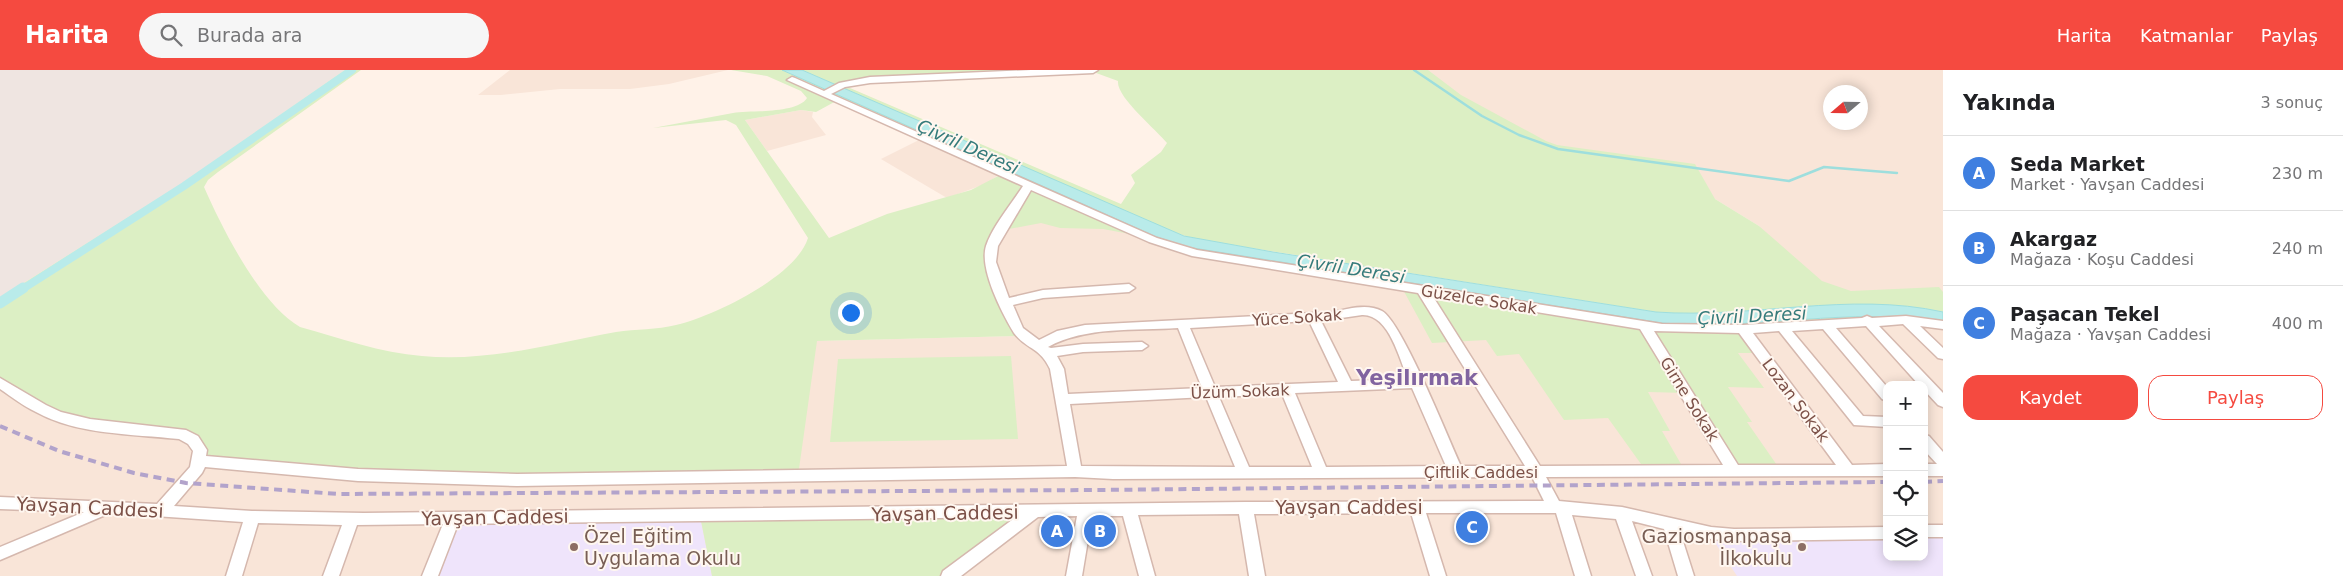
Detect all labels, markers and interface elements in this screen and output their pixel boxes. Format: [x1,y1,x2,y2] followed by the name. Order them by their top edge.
[139,13,489,58] search box
[25,21,109,49] text: Harita
[157,21,185,49] icon: search
[197,24,302,46] text: Burada ara
[2057,25,2112,46] text: Harita
[2140,25,2233,46] text: Katmanlar
[2261,25,2318,46] text: Paylaş
[1823,85,1868,130] north arrow
[1963,91,2056,115] text: Yakında
[2261,93,2323,112] text: 3 sonuç
[914,115,1022,178] water label: Çivril Deresi
[2010,153,2145,175] text: Seda Market
[1973,164,1985,183] text: A
[2272,164,2323,183] text: 230 m
[2010,175,2204,194] text: Market · Yavşan Caddesi
[2010,228,2097,250] text: Akargaz
[1973,239,1985,258] text: B
[2272,239,2323,258] text: 240 m
[1296,250,1407,287] water label: Çivril Deresi
[2010,250,2194,269] text: Mağaza · Koşu Caddesi
[1420,281,1539,318] street label: Güzelce Sokak
[838,300,864,326] your location
[1697,302,1807,329] water label: Çivril Deresi
[2010,303,2159,325] text: Paşacan Tekel
[1251,305,1343,330] street label: Yüce Sokak
[1973,314,1985,333] text: C
[2272,314,2323,333] text: 400 m
[2010,325,2211,344] text: Mağaza · Yavşan Caddesi
[1656,353,1724,446] street label: Girne Sokak
[1758,355,1834,446] street label: Lozan Sokak
[1355,366,1479,390] district label: Yeşilırmak
[1963,375,2138,420] button: Kaydet
[2148,375,2323,420] button: Paylaş
[1190,380,1291,403] street label: Üzüm Sokak
[1883,381,1928,561] map controls
[1883,381,1928,426] button: +
[1883,426,1928,471] button: −
[1424,463,1538,482] street label: Çiftlik Caddesi
[1883,471,1928,516] button: locate
[15,492,164,522] street label: Yavşan Caddesi
[1274,496,1423,518] street label: Yavşan Caddesi
[870,501,1019,525] street label: Yavşan Caddesi
[420,505,569,529] street label: Yavşan Caddesi
[1456,508,1488,546] pin: C
[1041,512,1073,550] pin: A
[1084,512,1116,550] pin: B
[1883,516,1928,561] button: layers
[584,525,741,569] place label: Özel Eğitim Uygulama Okulu
[1641,525,1792,569] place label: Gaziosmanpaşa İlkokulu
[568,541,580,553] marker: Özel Eğitim Uygulama Okulu
[1796,541,1808,553] marker: Gaziosmanpaşa İlkokulu

